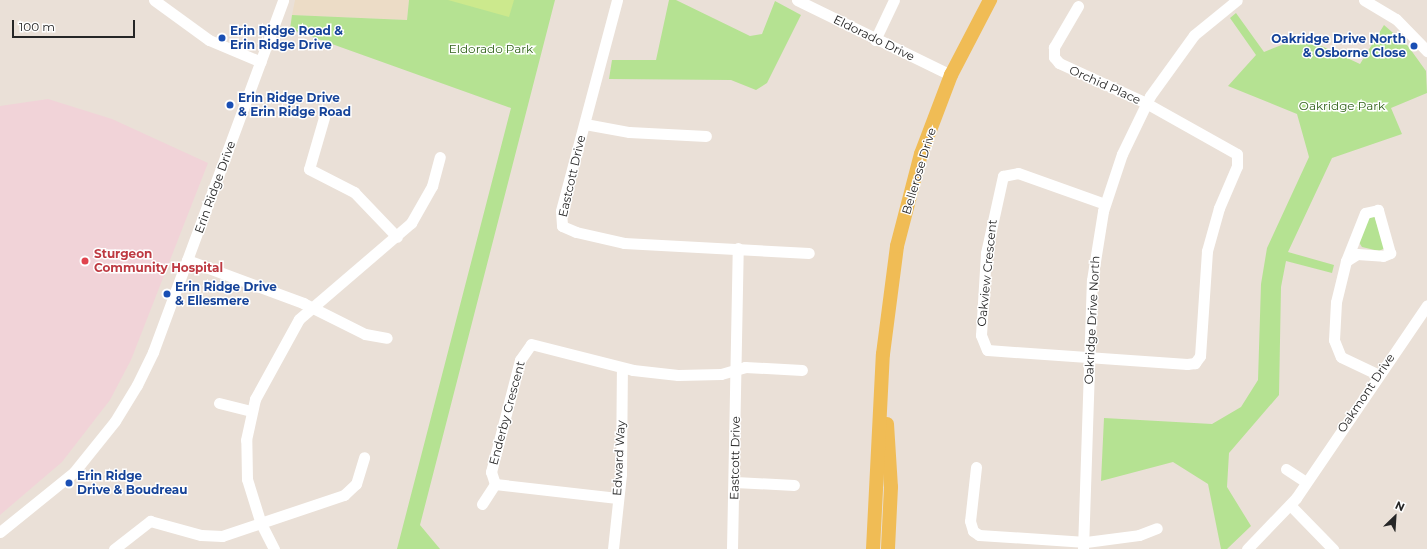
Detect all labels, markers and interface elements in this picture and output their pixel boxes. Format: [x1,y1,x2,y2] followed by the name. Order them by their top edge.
[14,12,137,38] scale bar
[831,12,917,64] street label: Eldorado Drive
[19,19,55,34] text: 100 m
[230,24,343,52] place label: Erin Ridge Road & Erin Ridge Drive
[1271,32,1406,60] place label: Oakridge Drive North & Osborne Close
[217,33,227,43] marker: Erin Ridge Road & Erin Ridge Drive
[1409,41,1419,51] marker: Oakridge Drive North & Osborne Close
[449,42,533,56] park label: Eldorado Park
[1067,63,1143,107] street label: Orchid Place
[238,91,351,119] place label: Erin Ridge Drive & Erin Ridge Road
[1299,99,1385,113] park label: Oakridge Park
[225,100,235,110] marker: Erin Ridge Drive & Erin Ridge Road
[899,126,939,216] street label: Bellerose Drive
[556,134,588,218] street label: Eastcott Drive
[192,139,238,235] street label: Erin Ridge Drive
[974,219,1000,327] street label: Oakview Crescent
[94,247,223,275] place label: Sturgeon Community Hospital
[79,255,91,267] marker: Sturgeon Community Hospital
[1081,255,1103,385] street label: Oakridge Drive North
[175,280,277,308] place label: Erin Ridge Drive & Ellesmere
[162,289,172,299] marker: Erin Ridge Drive & Ellesmere
[1334,351,1398,435] street label: Oakmont Drive
[486,359,528,467] street label: Enderby Crescent
[727,416,743,500] street label: Eastcott Drive
[610,420,628,496] street label: Edward Way
[77,469,187,497] place label: Erin Ridge Drive & Boudreau
[64,478,74,488] marker: Erin Ridge Drive & Boudreau
[1375,497,1415,537] north arrow
[1393,498,1407,514] text: N

